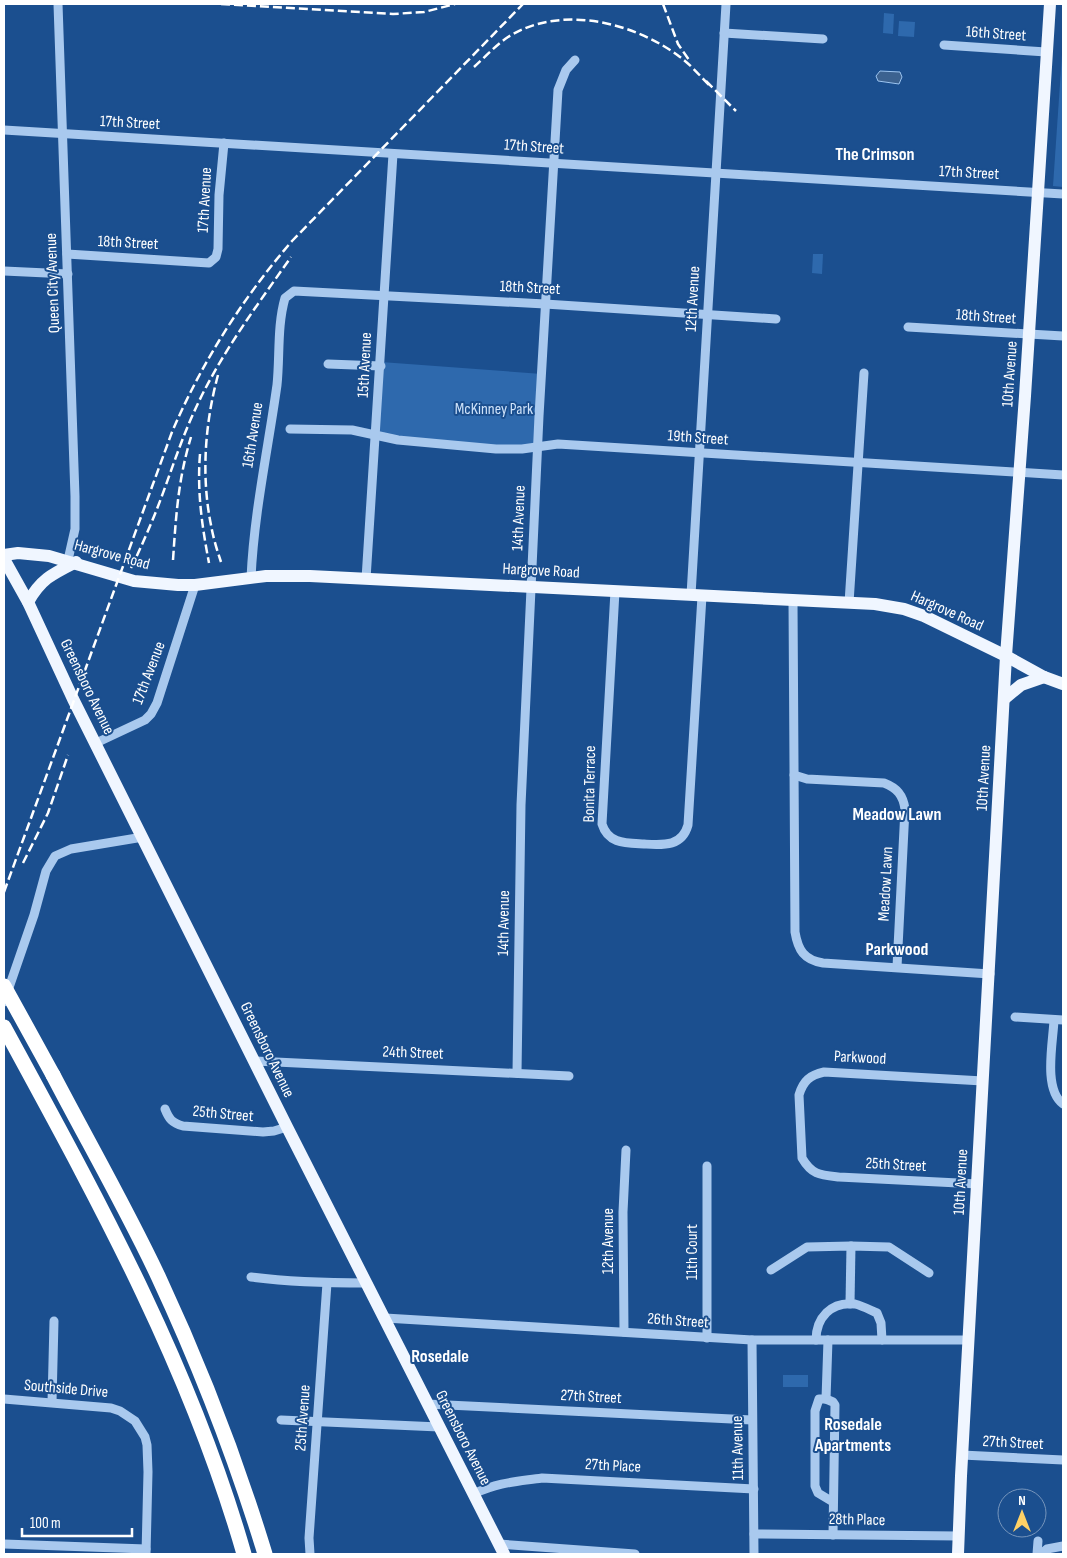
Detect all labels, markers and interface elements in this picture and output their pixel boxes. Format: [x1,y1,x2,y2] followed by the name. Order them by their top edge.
[965,22,1027,46] street label: 16th Street
[99,112,161,134] street label: 17th Street
[503,135,565,159] street label: 17th Street
[835,144,915,165] district label: The Crimson
[938,162,1000,184] street label: 17th Street
[194,167,216,233] street label: 17th Avenue
[97,232,159,254] street label: 18th Street
[42,233,64,333] street label: Queen City Avenue
[682,266,704,332] street label: 12th Avenue
[499,277,561,299] street label: 18th Street
[955,305,1017,329] street label: 18th Street
[354,332,376,398] street label: 15th Avenue
[998,340,1022,408] street label: 10th Avenue
[455,400,533,419] park label: McKinney Park
[238,401,268,469] street label: 16th Avenue
[667,426,729,450] street label: 19th Street
[508,485,530,551] street label: 14th Avenue
[72,536,152,574] street label: Hargrove Road
[502,559,580,583] street label: Hargrove Road
[908,587,986,635] street label: Hargrove Road
[56,636,118,738] street label: Greensboro Avenue
[128,639,170,707] street label: 17th Avenue
[973,744,995,812] street label: 10th Avenue
[580,745,600,823] street label: Bonita Terrace
[852,804,942,825] district label: Meadow Lawn
[875,846,897,922] street label: Meadow Lawn
[494,890,514,956] street label: 14th Avenue
[866,939,929,960] district label: Parkwood
[236,999,298,1101] street label: Greensboro Avenue
[382,1042,444,1064] street label: 24th Street
[833,1047,887,1069] street label: Parkwood
[192,1102,254,1126] street label: 25th Street
[950,1148,972,1216] street label: 10th Avenue
[865,1154,927,1176] street label: 25th Street
[599,1208,618,1274] street label: 12th Avenue
[683,1224,702,1280] street label: 11th Court
[647,1309,710,1333] street label: 26th Street
[411,1346,469,1367] district label: Rosedale
[23,1376,109,1402] street label: Southside Drive
[291,1384,315,1452] street label: 25th Avenue
[560,1386,622,1408] street label: 27th Street
[431,1387,495,1489] street label: Greensboro Avenue
[814,1414,891,1456] district label: Rosedale Apartments
[728,1416,748,1480] street label: 11th Avenue
[982,1432,1044,1454] street label: 27th Street
[584,1455,642,1477] street label: 27th Place
[997,1488,1047,1538] north arrow
[1018,1492,1026,1509] text: N
[22,1506,132,1538] scale bar
[829,1510,885,1530] street label: 28th Place
[30,1514,61,1533] text: 100 m

